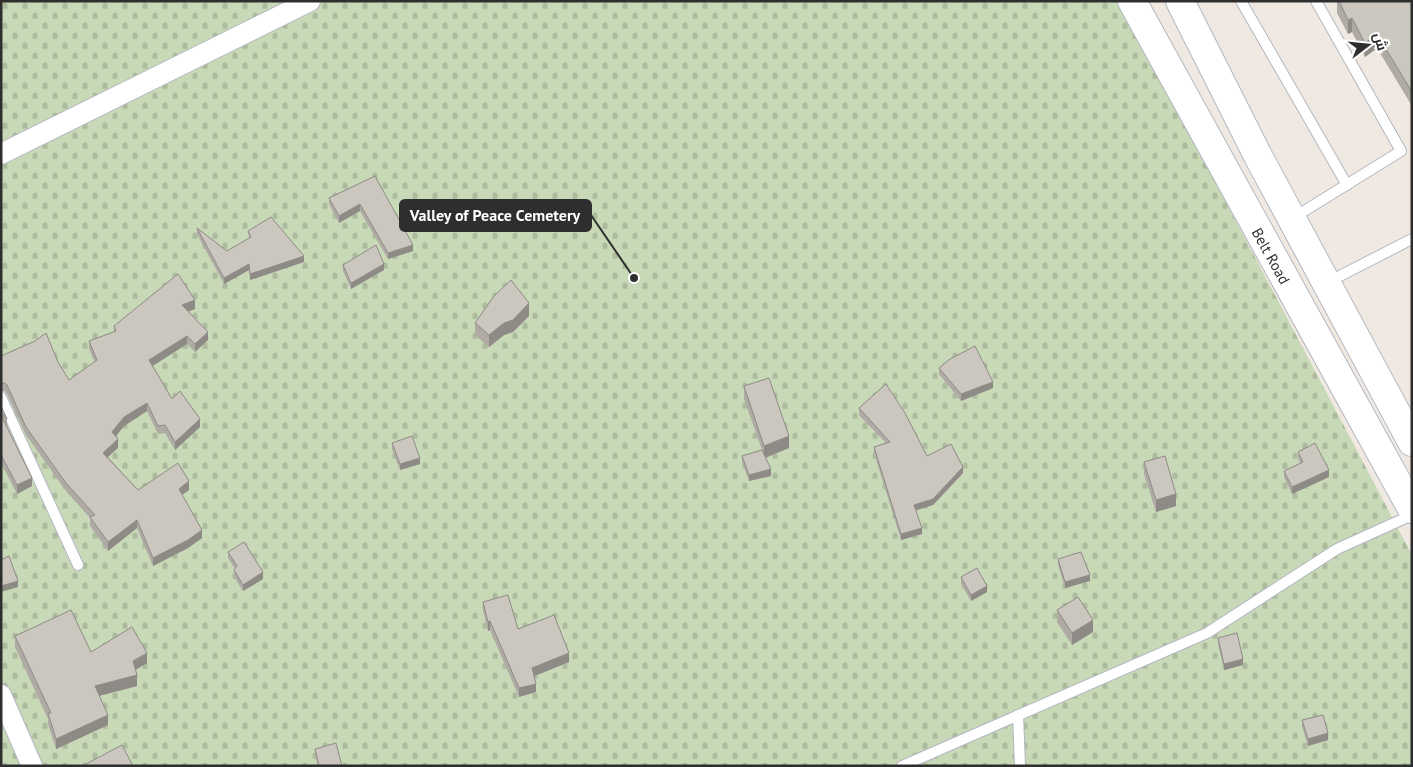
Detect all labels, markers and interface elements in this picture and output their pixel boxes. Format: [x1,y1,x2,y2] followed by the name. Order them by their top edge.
[1343,20,1393,70] north arrow
[1369,30,1392,53] text: ش
[400,200,591,231] callout: Valley of Peace Cemetery
[409,205,581,225] text: Valley of Peace Cemetery
[1248,224,1294,288] street label: Belt Road

